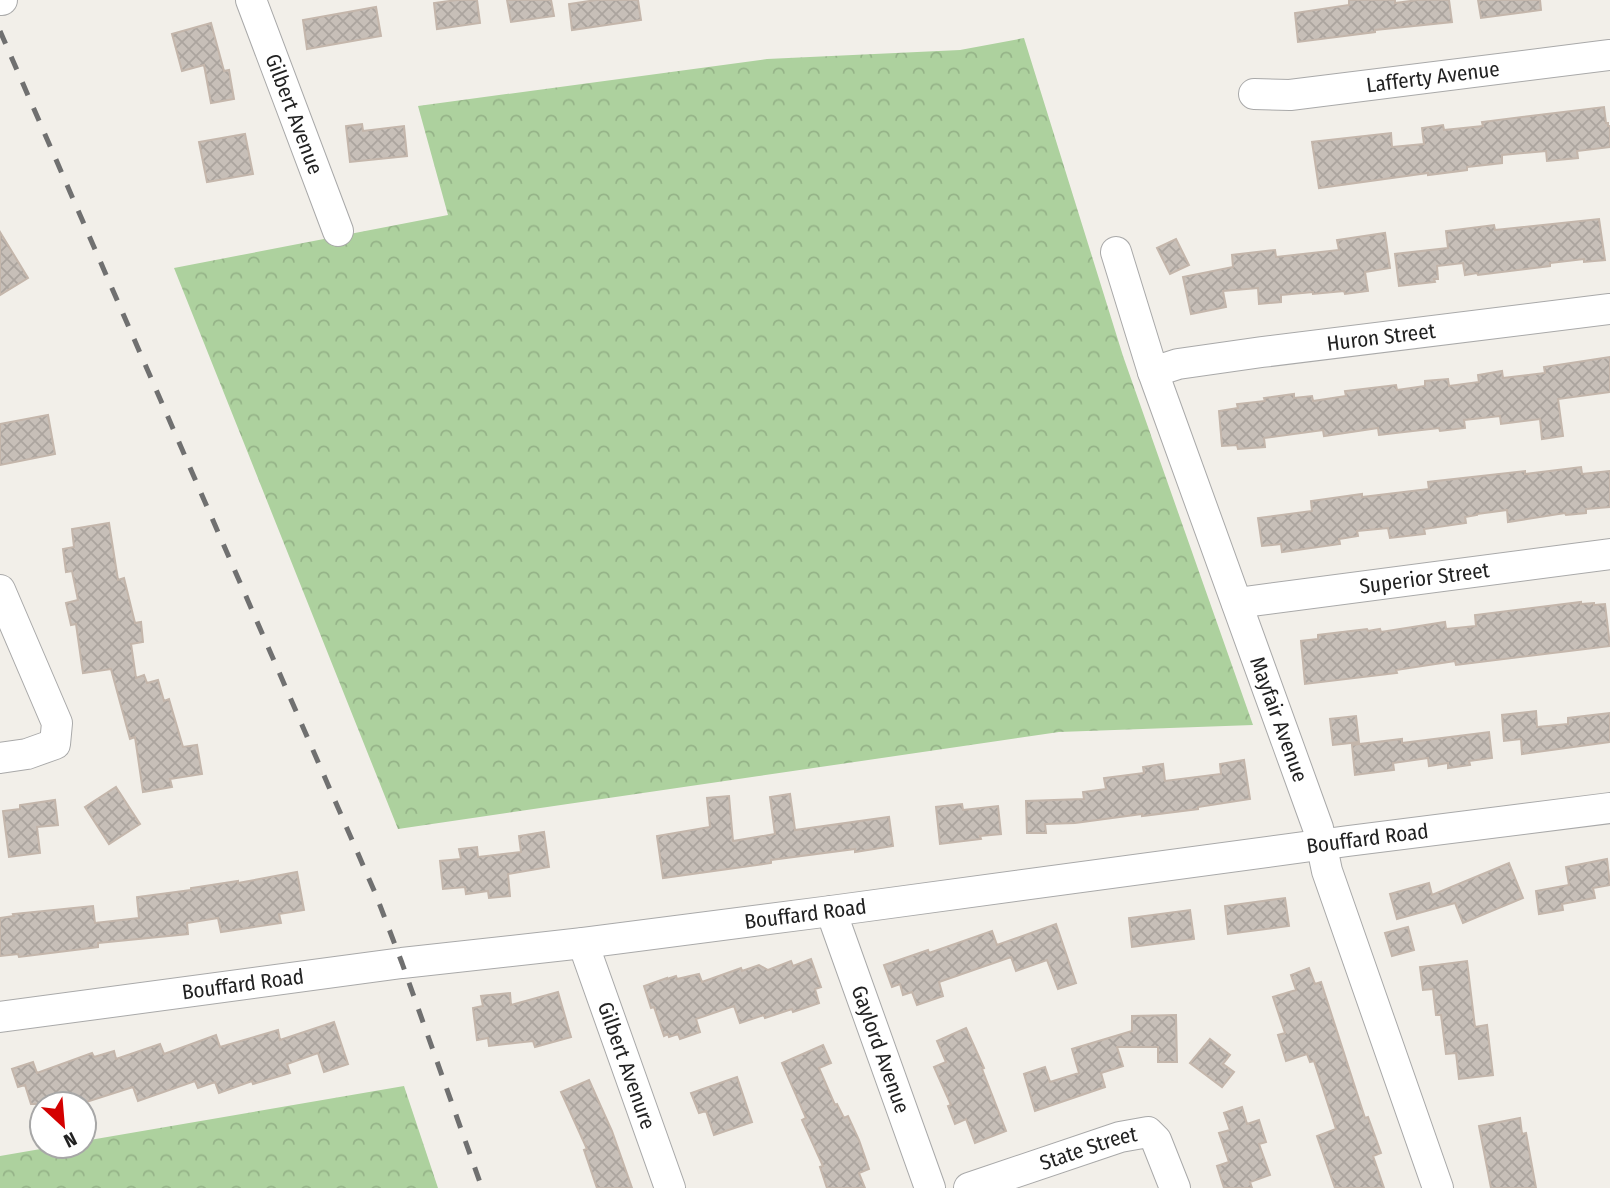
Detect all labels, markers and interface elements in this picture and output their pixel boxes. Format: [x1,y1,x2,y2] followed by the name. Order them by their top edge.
[259,50,328,178] street label: Gilbert Avenue
[1365,56,1501,98] street label: Lafferty Avenue
[1325,318,1437,357] street label: Huron Street
[1358,557,1491,600] street label: Superior Street
[1244,653,1313,786] street label: Mayfair Avenue
[1305,818,1430,860] street label: Bouffard Road
[743,893,868,935] street label: Bouffard Road
[180,963,305,1005] street label: Bouffard Road
[846,982,915,1117] street label: Gaylord Avenue
[592,998,661,1133] street label: Gilbert Avenure
[28,1090,98,1160] north arrow
[1036,1121,1139,1176] street label: State Street
[60,1127,80,1153] text: N

